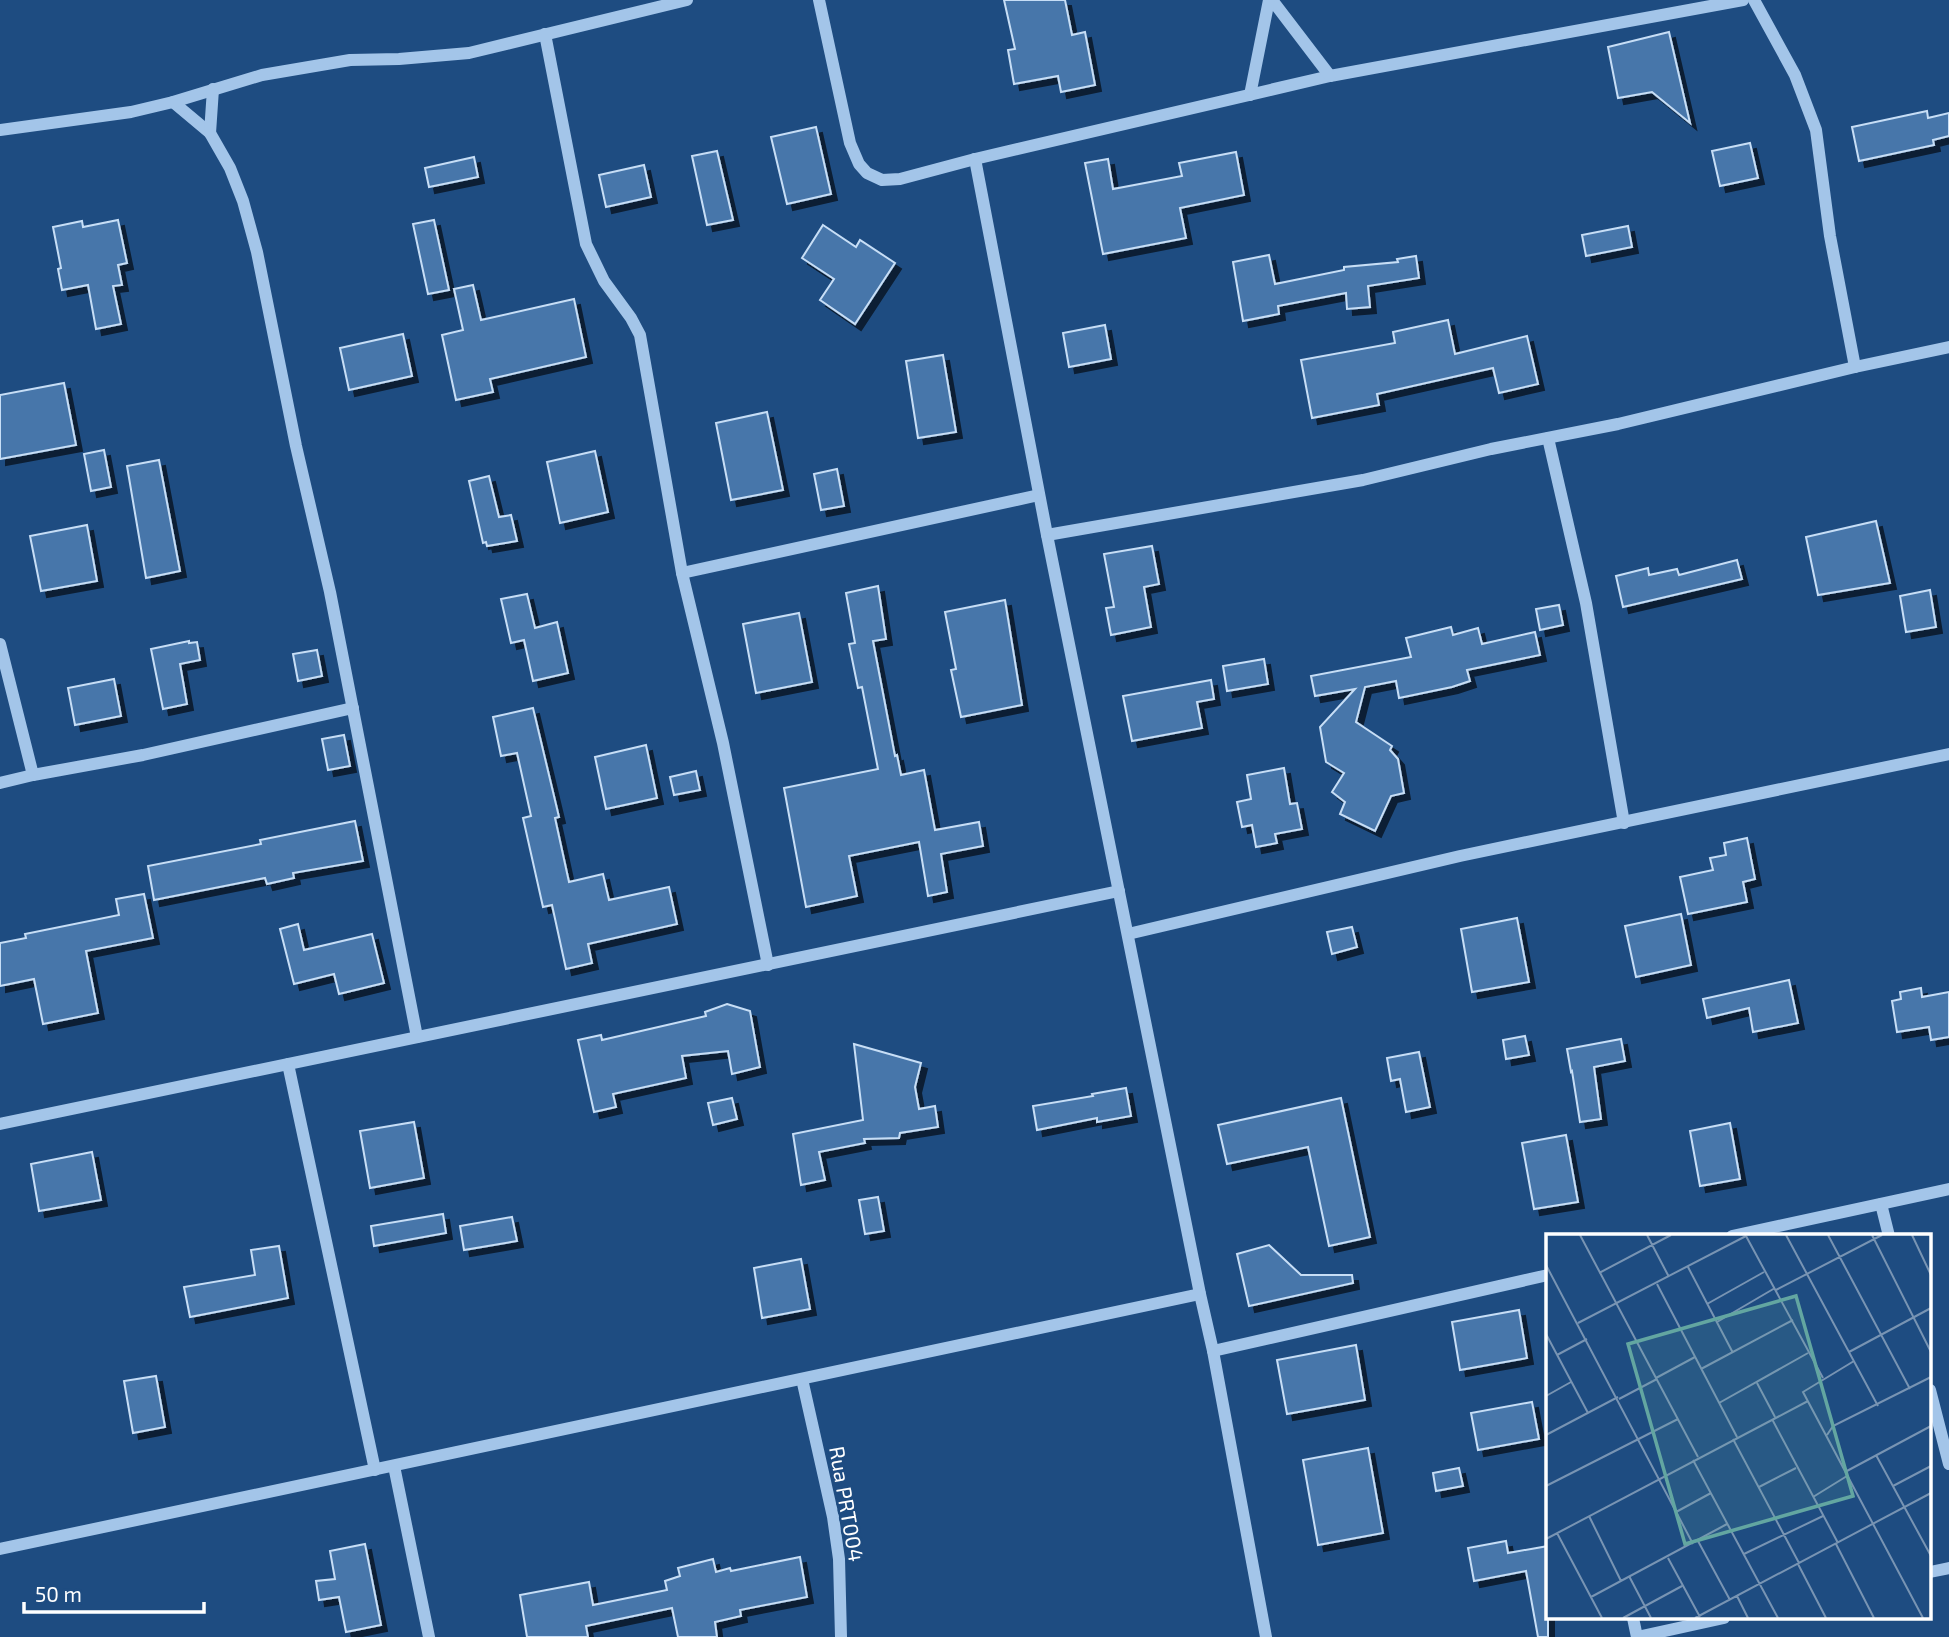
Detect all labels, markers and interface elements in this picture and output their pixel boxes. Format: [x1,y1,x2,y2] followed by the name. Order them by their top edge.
[1546,1234,1932,1620] inset map
[825,1444,870,1563] street label: Rua PRT004
[24,1570,205,1614] scale bar
[35,1581,82,1606] text: 50 m

